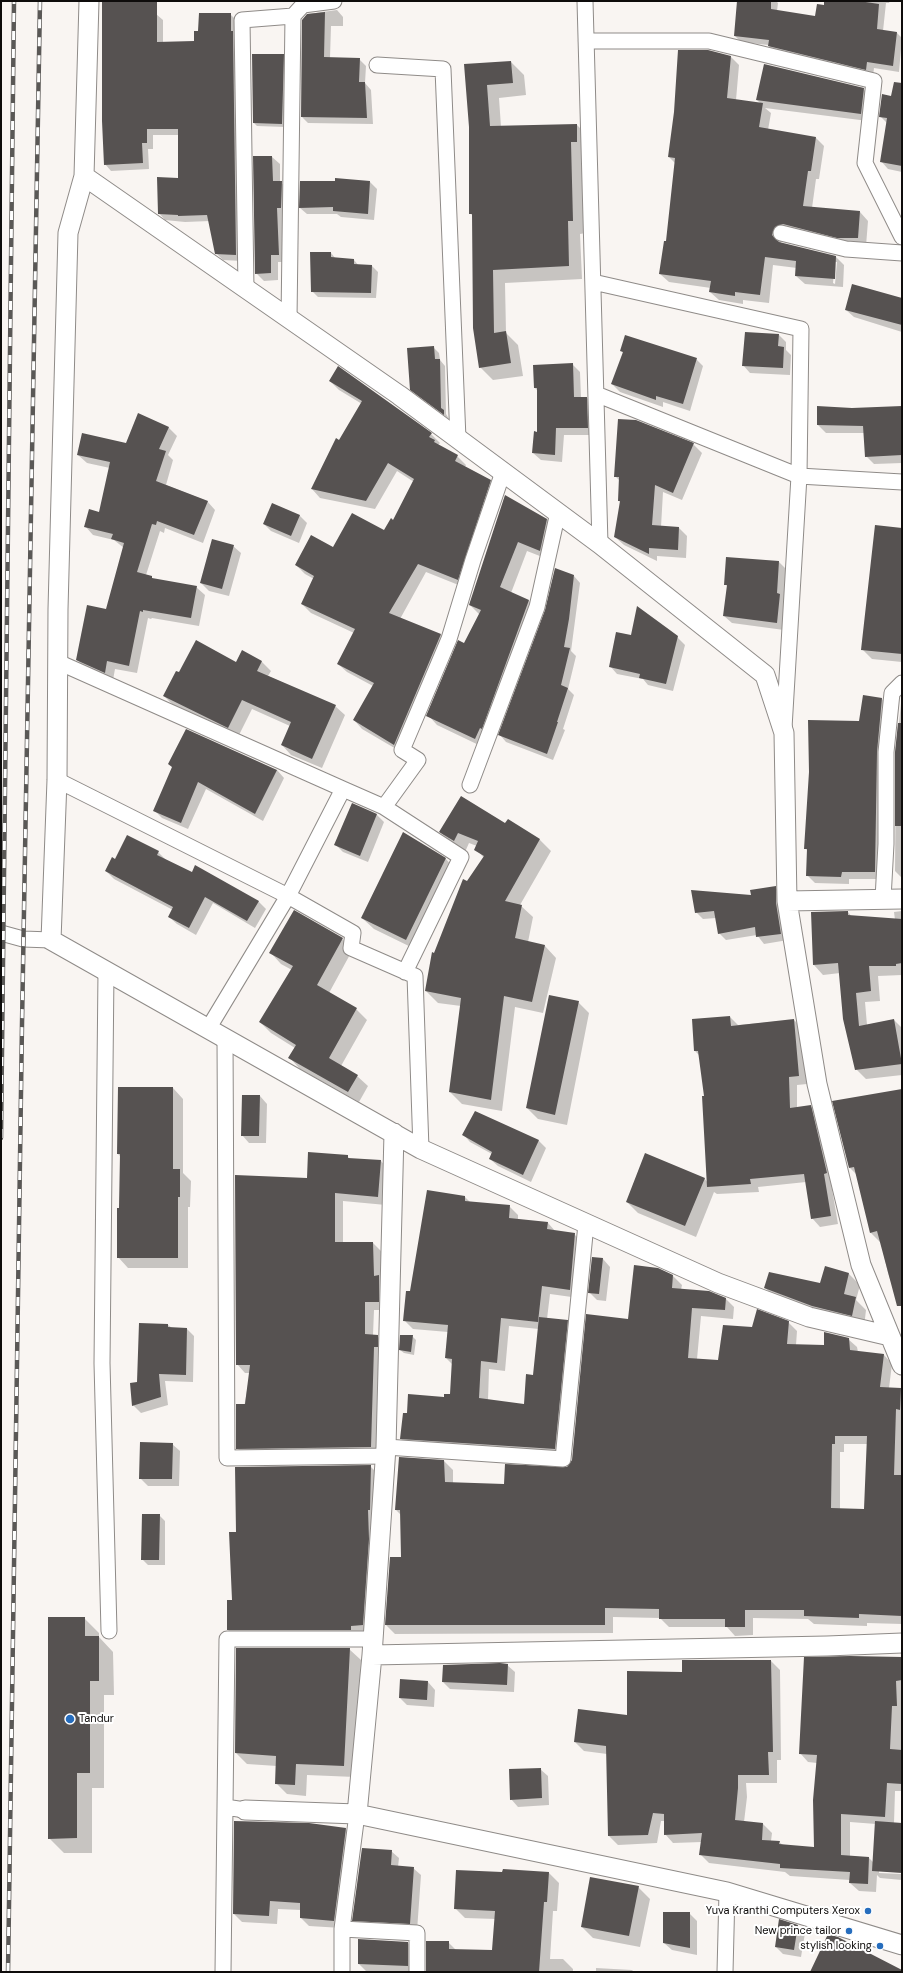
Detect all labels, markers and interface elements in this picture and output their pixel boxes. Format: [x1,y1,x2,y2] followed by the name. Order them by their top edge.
[79,1712,114,1726] place label: Tandur
[64,1713,76,1725] marker: Tandur
[706,1904,860,1918] place label: Yuva Kranthi Computers Xerox
[863,1906,873,1916] marker: Yuva Kranthi Computers Xerox
[755,1924,841,1938] place label: New prince tailor
[844,1926,854,1936] marker: New prince tailor
[800,1939,872,1953] place label: stylish looking
[875,1941,885,1951] marker: stylish looking

